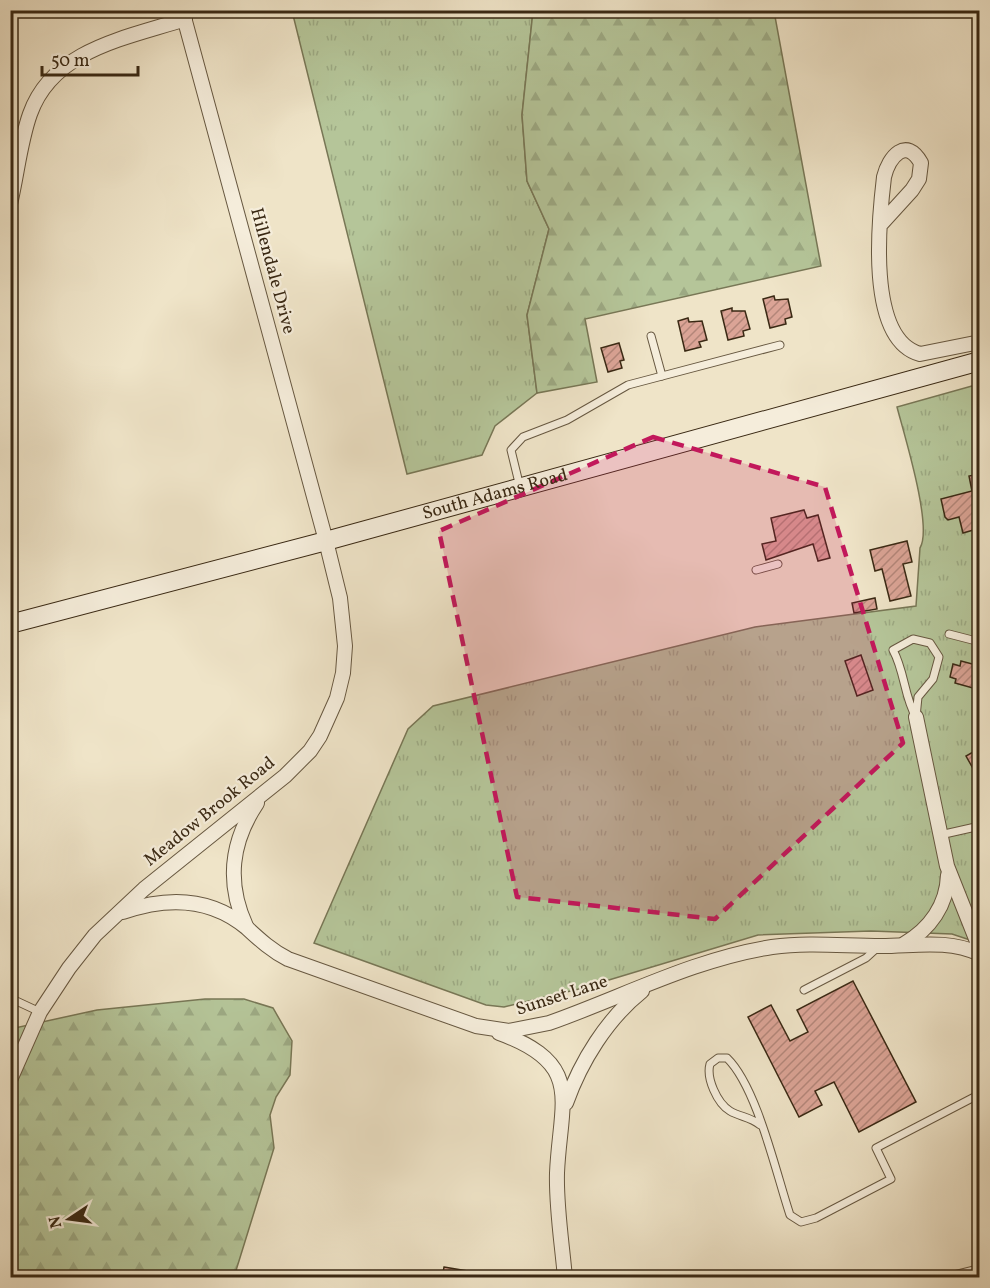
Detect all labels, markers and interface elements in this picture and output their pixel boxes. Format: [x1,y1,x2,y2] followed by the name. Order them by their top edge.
[42,39,138,77] scale bar
[51,49,90,74] text: 50 m
[243,205,301,337] street label: Hillendale Drive
[420,463,570,526] street label: South Adams Road
[139,751,281,873] street label: Meadow Brook Road
[513,969,611,1023] street label: Sunset Lane
[39,1189,99,1249] north arrow
[44,1213,68,1230] text: N

